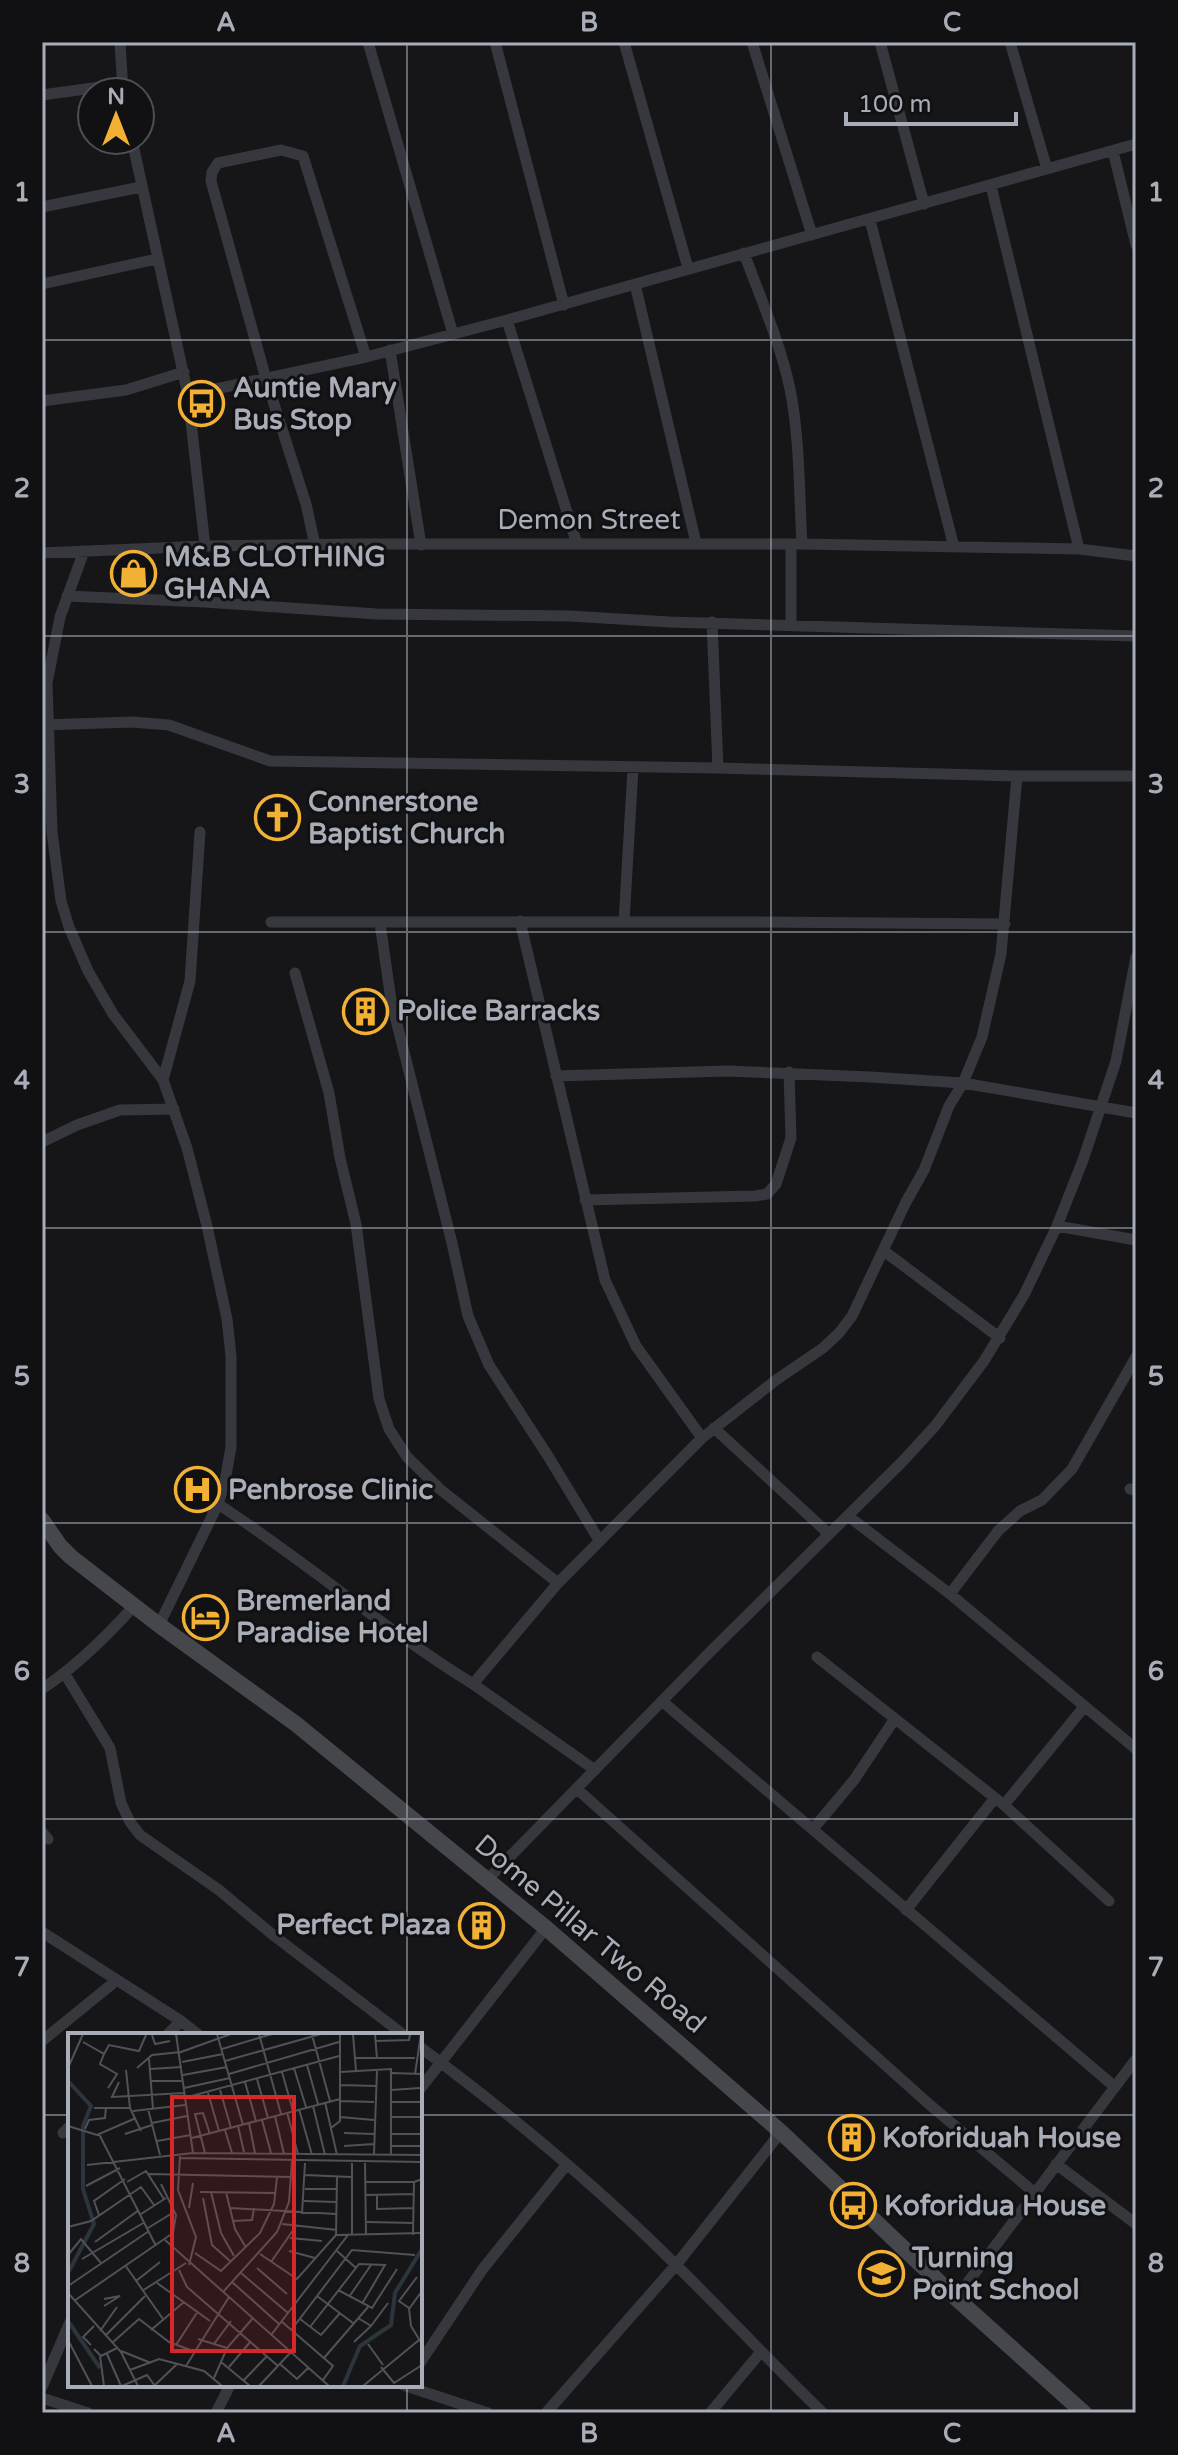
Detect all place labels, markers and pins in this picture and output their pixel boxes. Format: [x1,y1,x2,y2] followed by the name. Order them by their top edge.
[233,371,397,437] place label: Auntie Mary Bus Stop
[178,380,226,428] bus stop icon: Auntie Mary Bus Stop
[164,540,386,606] place label: M&B CLOTHING GHANA
[109,549,157,597] shop icon: M&B CLOTHING GHANA
[308,785,505,851] place label: Connerstone Baptist Church
[253,794,301,842] church icon: Connerstone Baptist Church
[342,987,390,1035] building icon: Police Barracks
[397,994,600,1028] place label: Police Barracks
[173,1466,221,1514] hospital icon: Penbrose Clinic
[228,1473,433,1507] place label: Penbrose Clinic
[236,1584,428,1650] place label: Bremerland Paradise Hotel
[181,1593,229,1641] hotel icon: Bremerland Paradise Hotel
[458,1901,506,1949] building icon: Perfect Plaza
[276,1908,451,1942] place label: Perfect Plaza
[827,2114,875,2162] building icon: Koforiduah House
[882,2121,1121,2155] place label: Koforiduah House
[829,2182,877,2230] bus stop icon: Koforidua House
[884,2189,1106,2223] place label: Koforidua House
[911,2241,1079,2307] place label: Turning Point School
[857,2250,905,2298] school or university icon: Turning Point School

